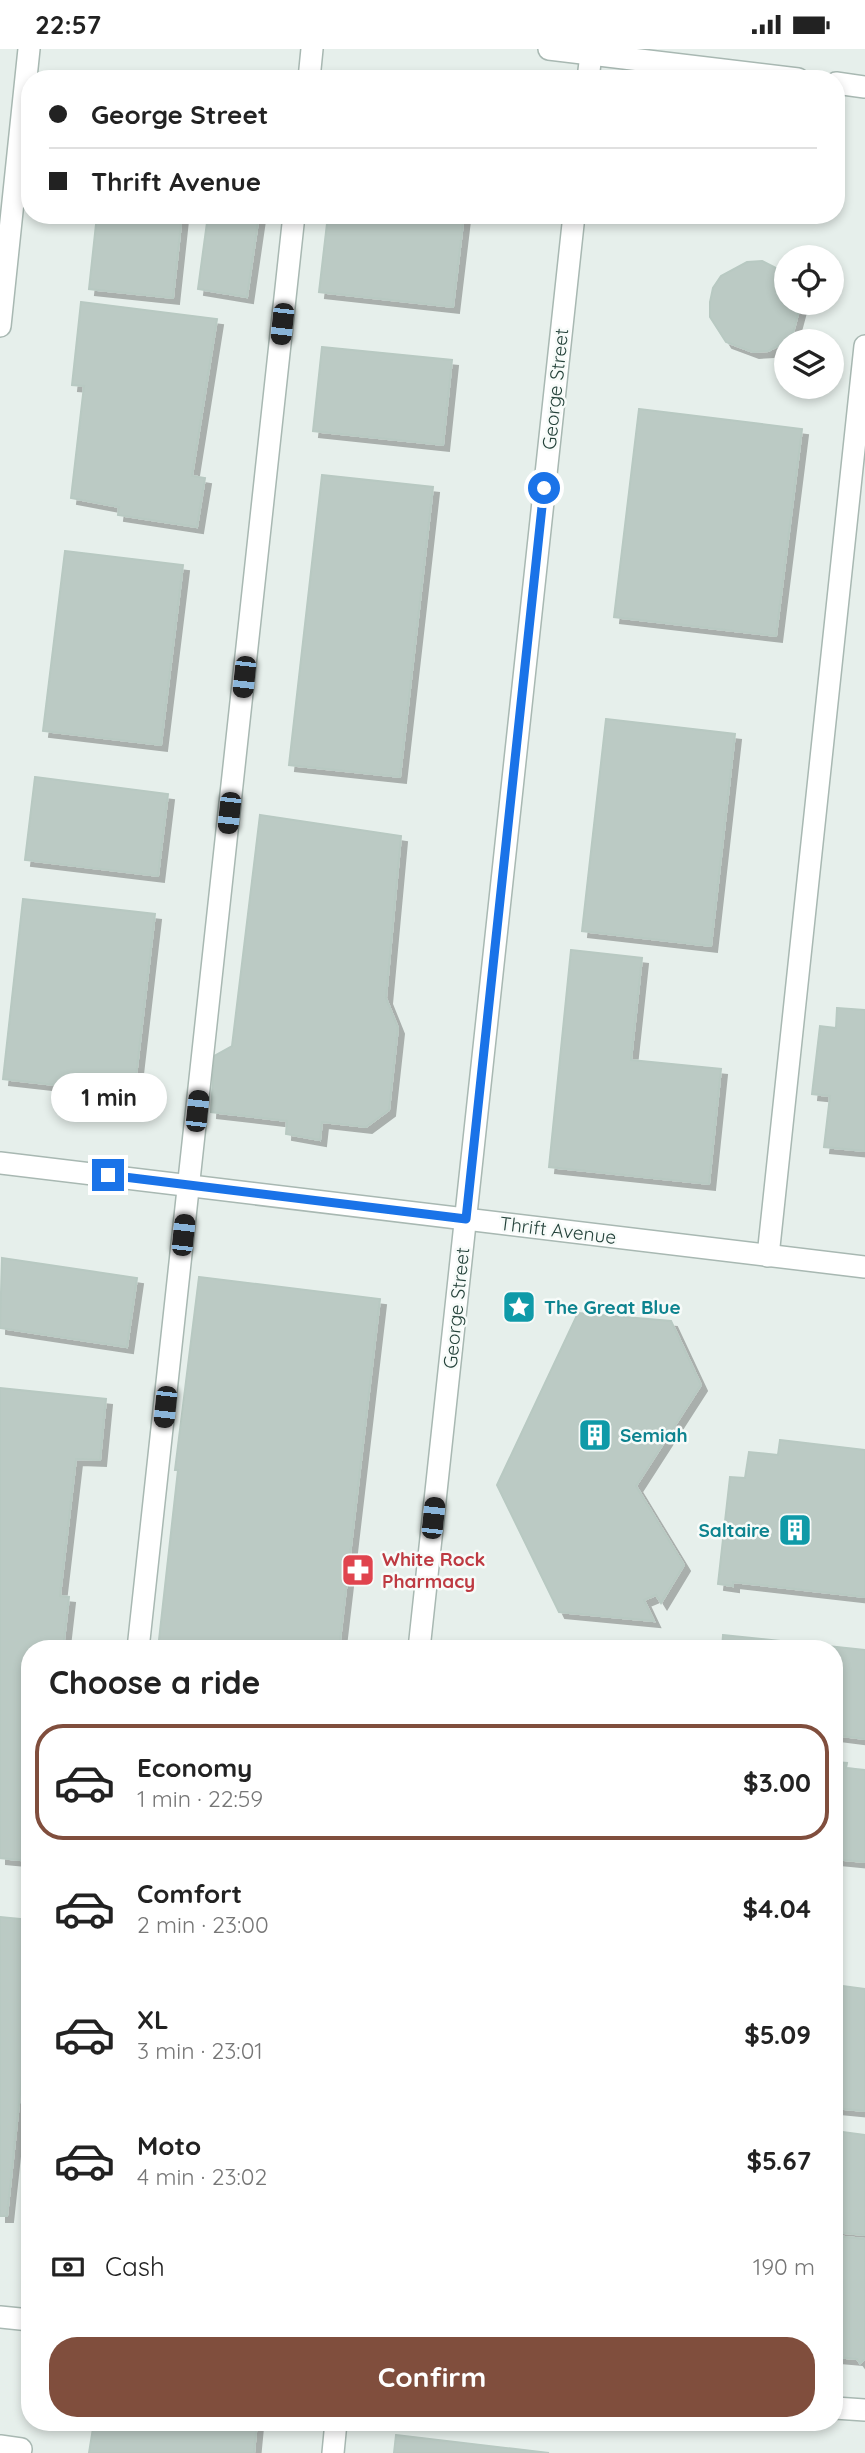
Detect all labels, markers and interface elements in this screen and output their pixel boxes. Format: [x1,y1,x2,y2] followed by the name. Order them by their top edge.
[35,8,101,41] text: 22:57
[91,98,268,131] text: George Street
[91,165,261,198] text: Thrift Avenue
[774,245,844,399] map controls
[774,245,844,315] button: locate
[270,302,295,346] car
[537,327,573,451] street label: George Street
[774,329,844,399] button: layers
[528,472,560,504] route start
[232,655,257,699] car
[217,791,242,835] car
[50,1073,166,1123] callout: 1 min
[81,1083,137,1112] text: 1 min
[185,1089,210,1133] car
[92,1159,124,1191] route end
[498,1211,618,1249] street label: Thrift Avenue
[171,1213,196,1257] car
[438,1246,474,1370] street label: George Street
[500,1288,538,1326] place icon: The Great Blue
[544,1295,681,1319] place label: The Great Blue
[153,1385,178,1429] car
[576,1416,614,1454] building icon: Semiah
[620,1423,688,1447] place label: Semiah
[421,1496,446,1540] car
[776,1511,814,1549] building icon: Saltaire
[698,1518,770,1542] place label: Saltaire
[382,1547,485,1593] place label: White Rock Pharmacy
[339,1551,377,1589] pharmacy icon: White Rock Pharmacy
[49,1662,261,1702] text: Choose a ride
[53,1751,116,1814] icon: car
[137,1751,252,1784] text: Economy
[743,1766,811,1799] text: $3.00
[137,1784,263,1813] text: 1 min · 22:59
[53,1877,116,1940] icon: car
[137,1877,242,1910] text: Comfort
[742,1892,811,1925] text: $4.04
[137,1910,269,1939] text: 2 min · 23:00
[53,2003,116,2066] icon: car
[137,2003,169,2036] text: XL
[744,2018,811,2051] text: $5.09
[137,2036,263,2065] text: 3 min · 23:01
[53,2129,116,2192] icon: car
[137,2129,201,2162] text: Moto
[746,2144,811,2177] text: $5.67
[137,2162,267,2191] text: 4 min · 23:02
[49,2248,87,2286] icon: cash
[105,2250,165,2283] text: Cash
[753,2252,815,2281] text: 190 m
[49,2337,815,2417] button: Confirm

